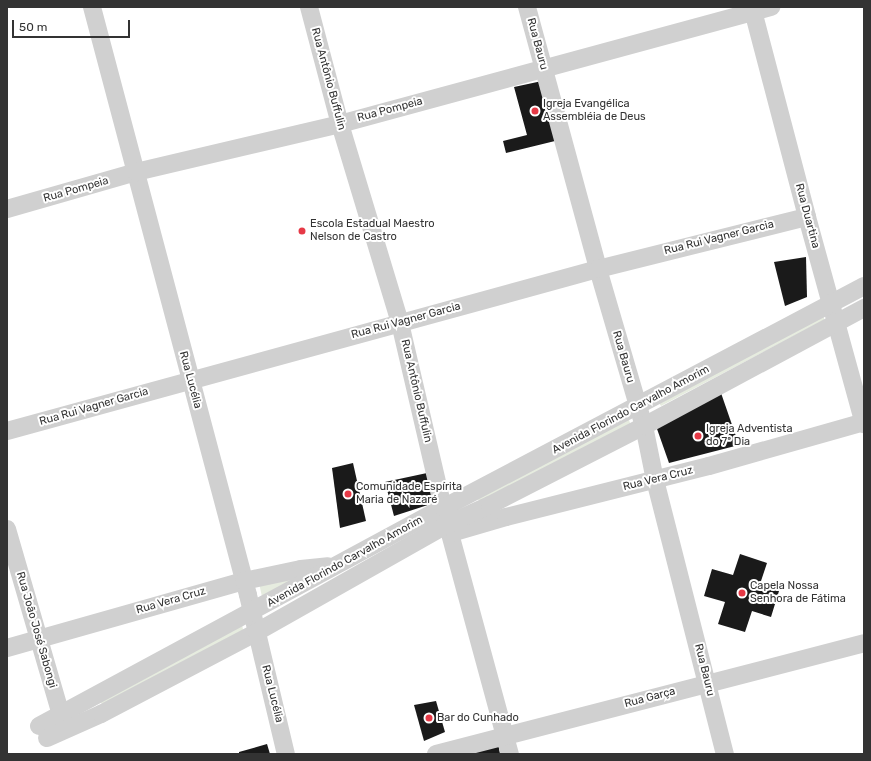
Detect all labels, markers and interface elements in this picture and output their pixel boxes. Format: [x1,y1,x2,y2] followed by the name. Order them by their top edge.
[14,12,132,38] scale bar
[524,16,550,72] street label: Rua Bauru
[19,20,47,34] text: 50 m
[308,26,348,132] street label: Rua Antônio Buffulin
[356,95,424,125] street label: Rua Pompeia
[543,98,646,124] place label: Igreja Evangélica Assembléia de Deus
[530,106,540,116] marker: Igreja Evangélica Assembléia de Deus
[42,174,110,206] street label: Rua Pompeia
[792,182,822,250] street label: Rua Duartina
[310,218,435,244] place label: Escola Estadual Maestro Nelson de Castro
[663,218,775,258] street label: Rua Rui Vagner Garcia
[297,226,307,236] marker: Escola Estadual Maestro Nelson de Castro
[350,300,462,342] street label: Rua Rui Vagner Garcia
[609,329,637,385] street label: Rua Bauru
[398,338,434,444] street label: Rua Antônio Buffulin
[176,350,204,410] street label: Rua Lucélia
[550,363,712,457] street label: Avenida Florindo Carvalho Amorim
[38,385,150,429] street label: Rua Rui Vagner Garcia
[706,423,793,449] place label: Igreja Adventista do 7º Dia
[693,431,703,441] marker: Igreja Adventista do 7º Dia
[621,464,695,494] street label: Rua Vera Cruz
[356,481,462,507] place label: Comunidade Espírita Maria de Nazaré
[343,489,353,499] marker: Comunidade Espírita Maria de Nazaré
[265,514,425,610] street label: Avenida Florindo Carvalho Amorim
[13,570,59,690] street label: Rua João José Sabongi
[750,580,846,606] place label: Capela Nossa Senhora de Fátima
[135,585,207,617] street label: Rua Vera Cruz
[737,588,747,598] marker: Capela Nossa Senhora de Fátima
[691,642,717,698] street label: Rua Bauru
[258,664,286,724] street label: Rua Lucélia
[623,685,677,711] street label: Rua Garça
[437,711,519,725] place label: Bar do Cunhado
[424,713,434,723] marker: Bar do Cunhado

